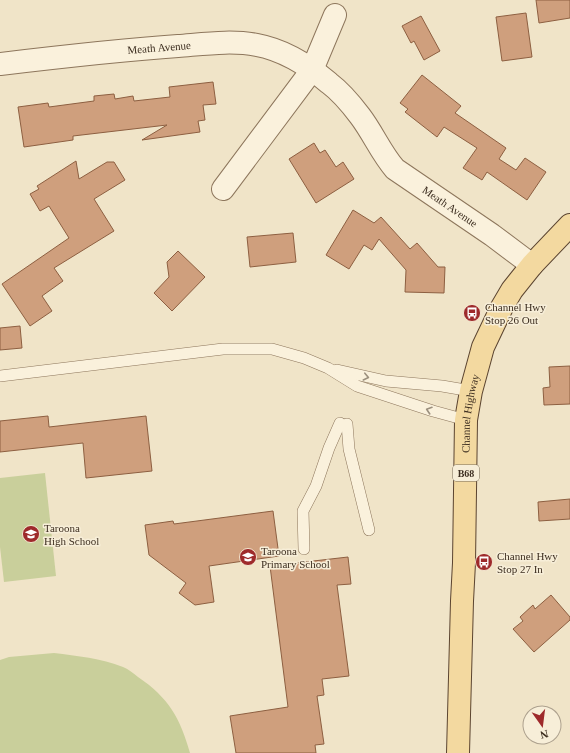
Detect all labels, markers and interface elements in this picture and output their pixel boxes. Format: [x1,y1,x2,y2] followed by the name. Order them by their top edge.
[127,39,191,56] street label: Meath Avenue
[420,184,480,229] street label: Meath Avenue
[485,301,546,326] place label: Channel Hwy Stop 26 Out
[462,303,482,323] bus stop icon: Channel Hwy Stop 26 Out
[363,372,370,380] one-way arrow
[460,372,481,453] street label: Channel Highway
[426,406,433,414] one-way arrow
[453,465,479,481] road number: B68
[44,522,99,547] place label: Taroona High School
[21,524,41,544] school or university icon: Taroona High School
[261,545,330,570] place label: Taroona Primary School
[238,547,258,567] school or university icon: Taroona Primary School
[497,550,558,575] place label: Channel Hwy Stop 27 In
[474,552,494,572] bus stop icon: Channel Hwy Stop 27 In
[522,705,562,745] north arrow
[539,728,550,741] text: N

